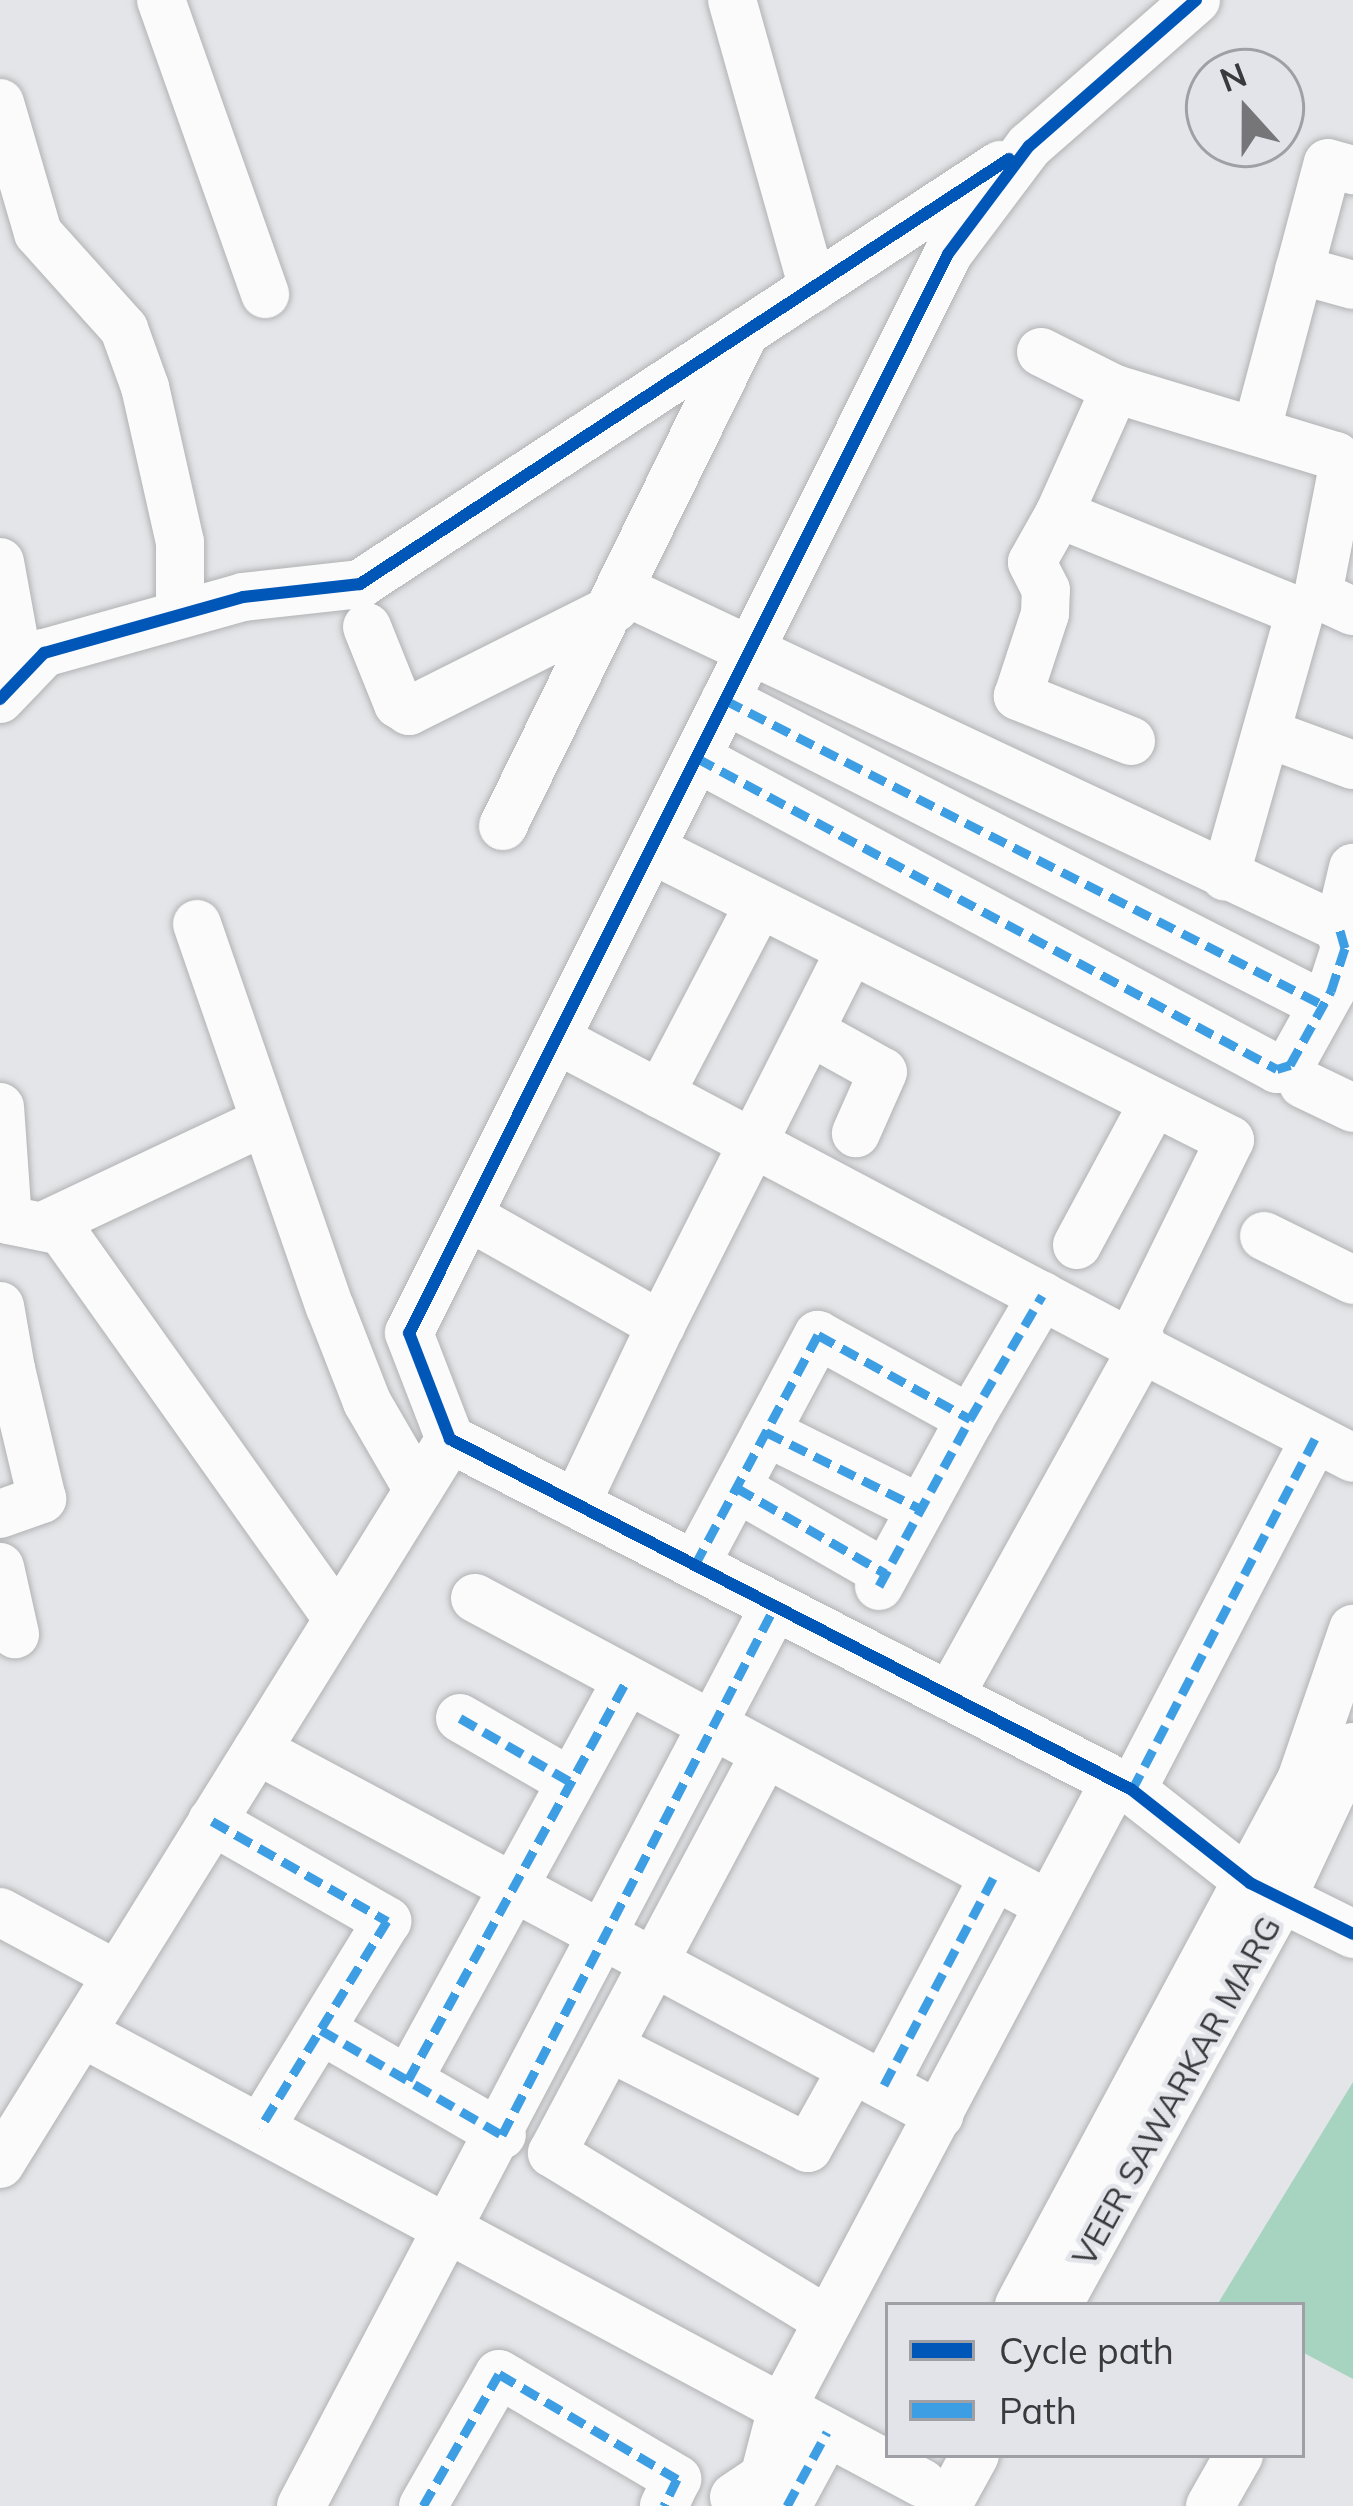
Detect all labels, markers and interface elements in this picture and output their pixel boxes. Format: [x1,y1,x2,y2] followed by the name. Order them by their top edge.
[1185,48,1305,168] north arrow
[1214,53,1252,100] text: N
[1063,1909,1289,2273] street label: VEER SAWARKAR MARG
[885,2302,1305,2458] legend
[999,2328,1174,2373] text: Cycle path
[999,2388,1077,2433] text: Path

